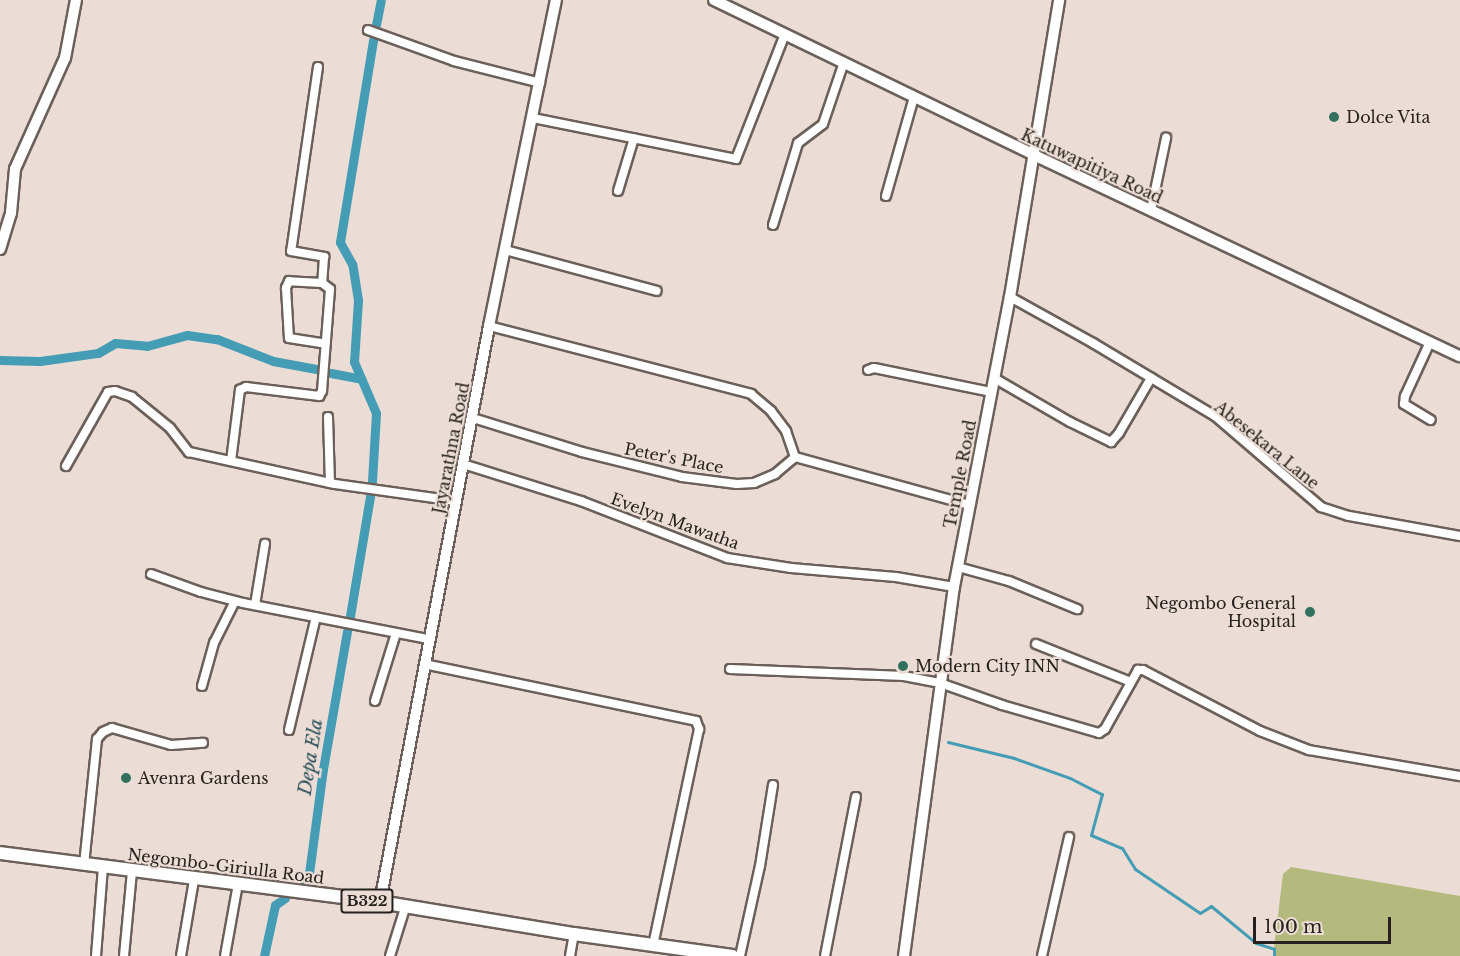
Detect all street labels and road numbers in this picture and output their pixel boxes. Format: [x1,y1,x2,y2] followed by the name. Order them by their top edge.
[1018,125,1166,207] street label: Katuwapitiya Road
[429,380,473,516] street label: Jayarathna Road
[1211,397,1323,493] street label: Abesekara Lane
[940,418,980,530] street label: Temple Road
[623,439,725,477] street label: Peter's Place
[608,489,742,553] street label: Evelyn Mawatha
[126,844,326,888] street label: Negombo-Giriulla Road
[340,889,394,913] road number: B322

